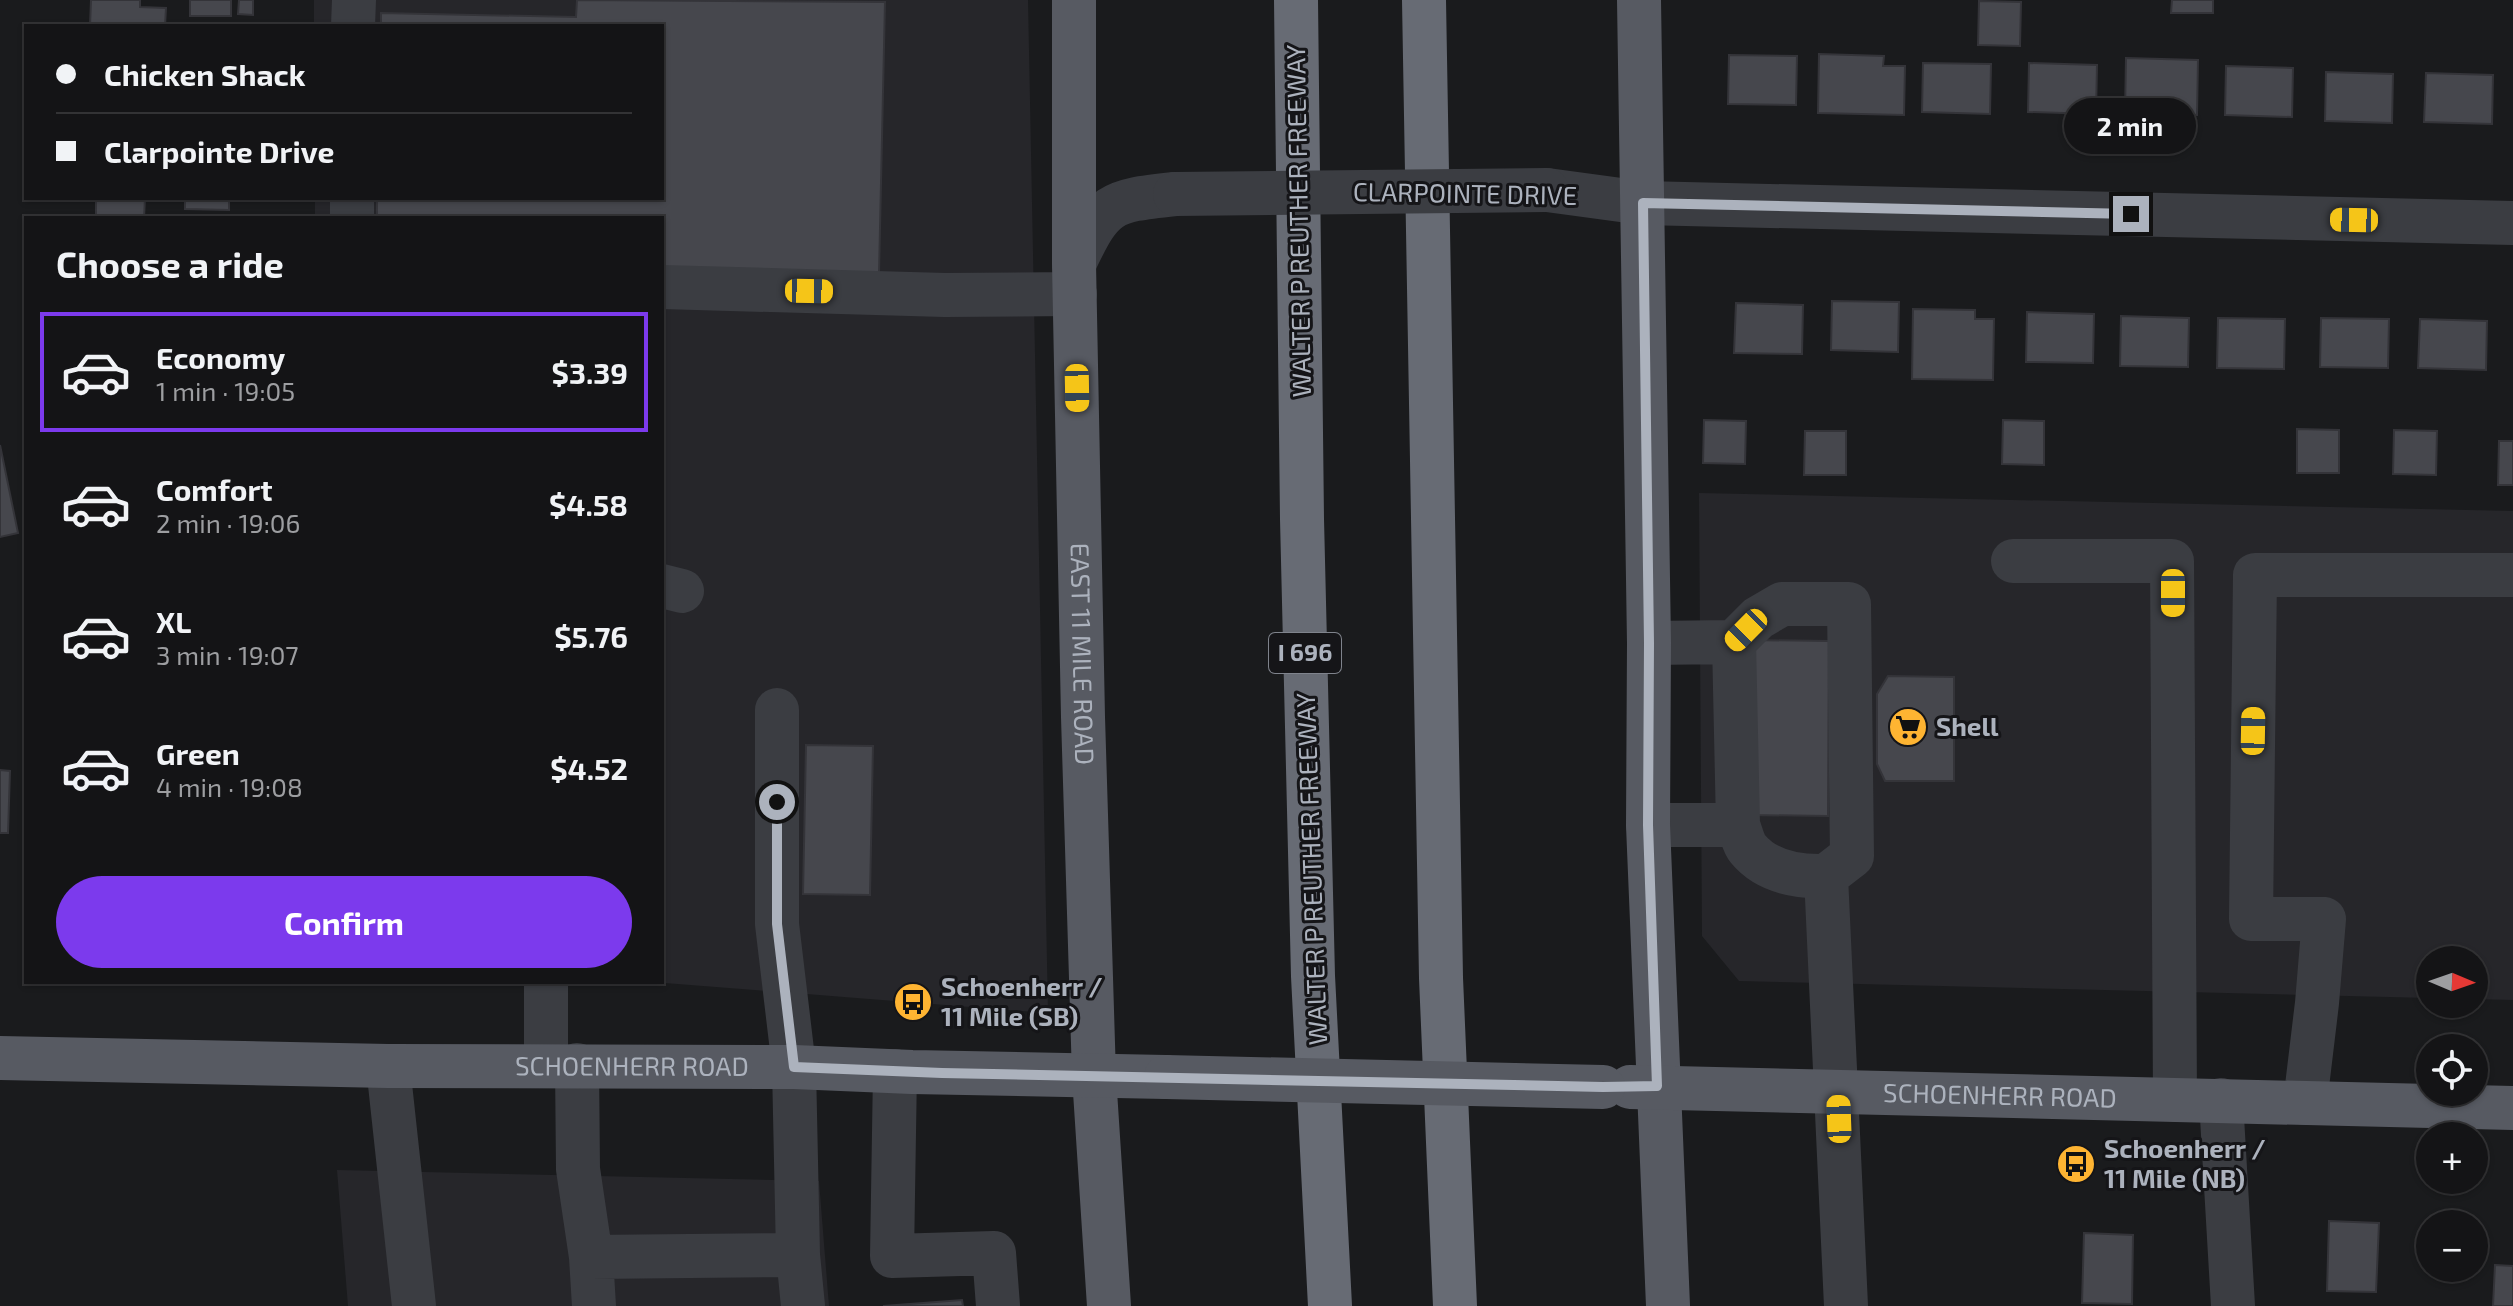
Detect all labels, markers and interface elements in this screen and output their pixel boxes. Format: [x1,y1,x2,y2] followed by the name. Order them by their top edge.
[1279,44,1316,398] street label: WALTER P REUTHER FREEWAY
[104,56,306,92] text: Chicken Shack
[2065,98,2197,154] callout: 2 min
[2097,110,2163,141] text: 2 min
[104,133,334,169] text: Clarpointe Drive
[1353,175,1577,210] street label: CLARPOINTE DRIVE
[2113,196,2149,232] route end
[2330,208,2378,232] car
[56,242,284,285] text: Choose a ride
[785,279,833,303] car
[60,336,132,408] icon: car
[156,339,285,375] text: Economy
[552,354,628,390] text: $3.39
[1065,364,1089,412] car
[156,375,295,406] text: 1 min · 19:05
[60,468,132,540] icon: car
[156,471,273,507] text: Comfort
[549,486,628,522] text: $4.58
[156,507,300,538] text: 2 min · 19:06
[1066,542,1101,766] street label: EAST 11 MILE ROAD
[2161,569,2185,617] car
[60,600,132,672] icon: car
[156,603,191,639] text: XL
[1721,605,1771,655] car
[554,618,628,654] text: $5.76
[1269,633,1341,673] road number: I 696
[156,639,299,670] text: 3 min · 19:07
[1289,692,1332,1046] street label: WALTER P REUTHER FREEWAY
[1887,706,1929,748] supermarket icon: Shell
[2241,707,2265,755] car
[1936,710,1999,741] place label: Shell
[60,732,132,804] icon: car
[156,735,240,771] text: Green
[550,750,628,786] text: $4.52
[156,771,303,802] text: 4 min · 19:08
[759,784,795,820] route start
[56,876,632,968] button: Confirm
[2416,946,2488,1018] north arrow
[2416,946,2488,1282] map controls
[941,970,1103,1031] place label: Schoenherr / 11 Mile (SB)
[892,981,934,1023] bus stop icon: Schoenherr / 11 Mile (SB)
[2416,1034,2488,1106] button: locate
[515,1049,749,1081] street label: SCHOENHERR ROAD
[1883,1076,2117,1113] street label: SCHOENHERR ROAD
[1826,1095,1852,1143] car
[2416,1122,2488,1194] button: +
[2104,1132,2266,1193] place label: Schoenherr / 11 Mile (NB)
[2055,1143,2097,1185] bus stop icon: Schoenherr / 11 Mile (NB)
[2416,1210,2488,1282] button: −

